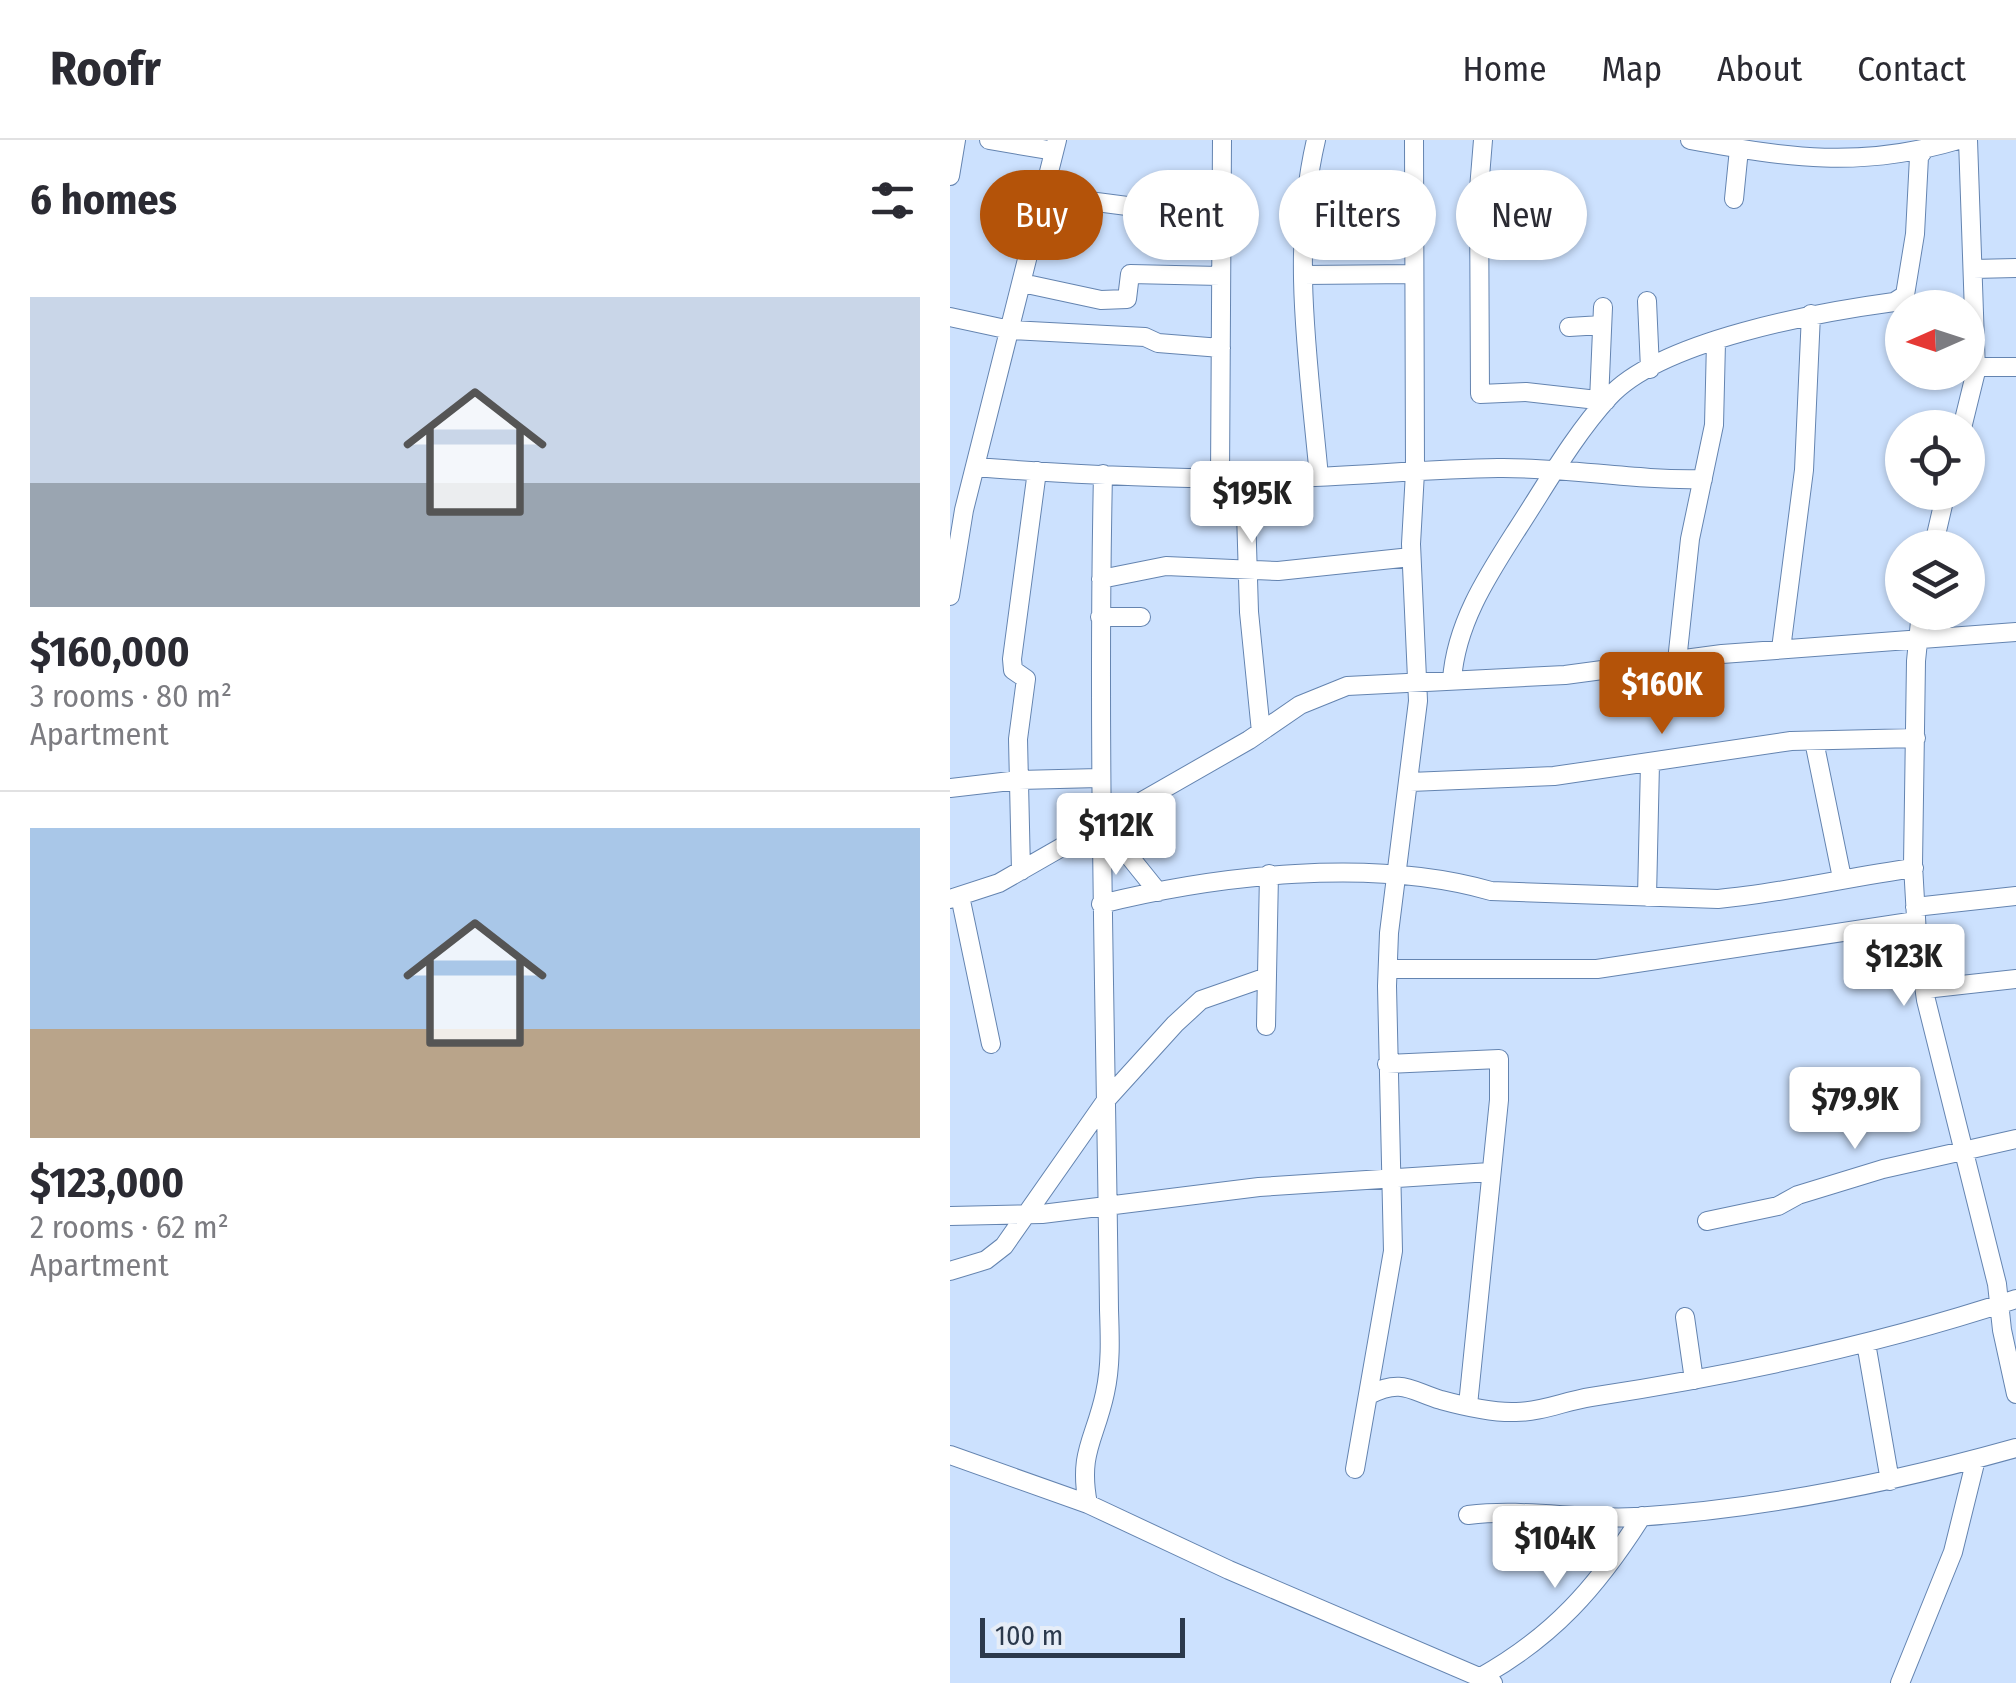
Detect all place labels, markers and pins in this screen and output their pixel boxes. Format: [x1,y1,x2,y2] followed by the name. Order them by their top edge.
[1182,461,1322,546] pin: $195K
[1592,652,1732,737] pin: $160K
[1046,793,1186,878] pin: $112K
[1834,924,1974,1009] pin: $123K
[1774,1067,1936,1152] pin: $79.9K
[1485,1506,1625,1591] pin: $104K

